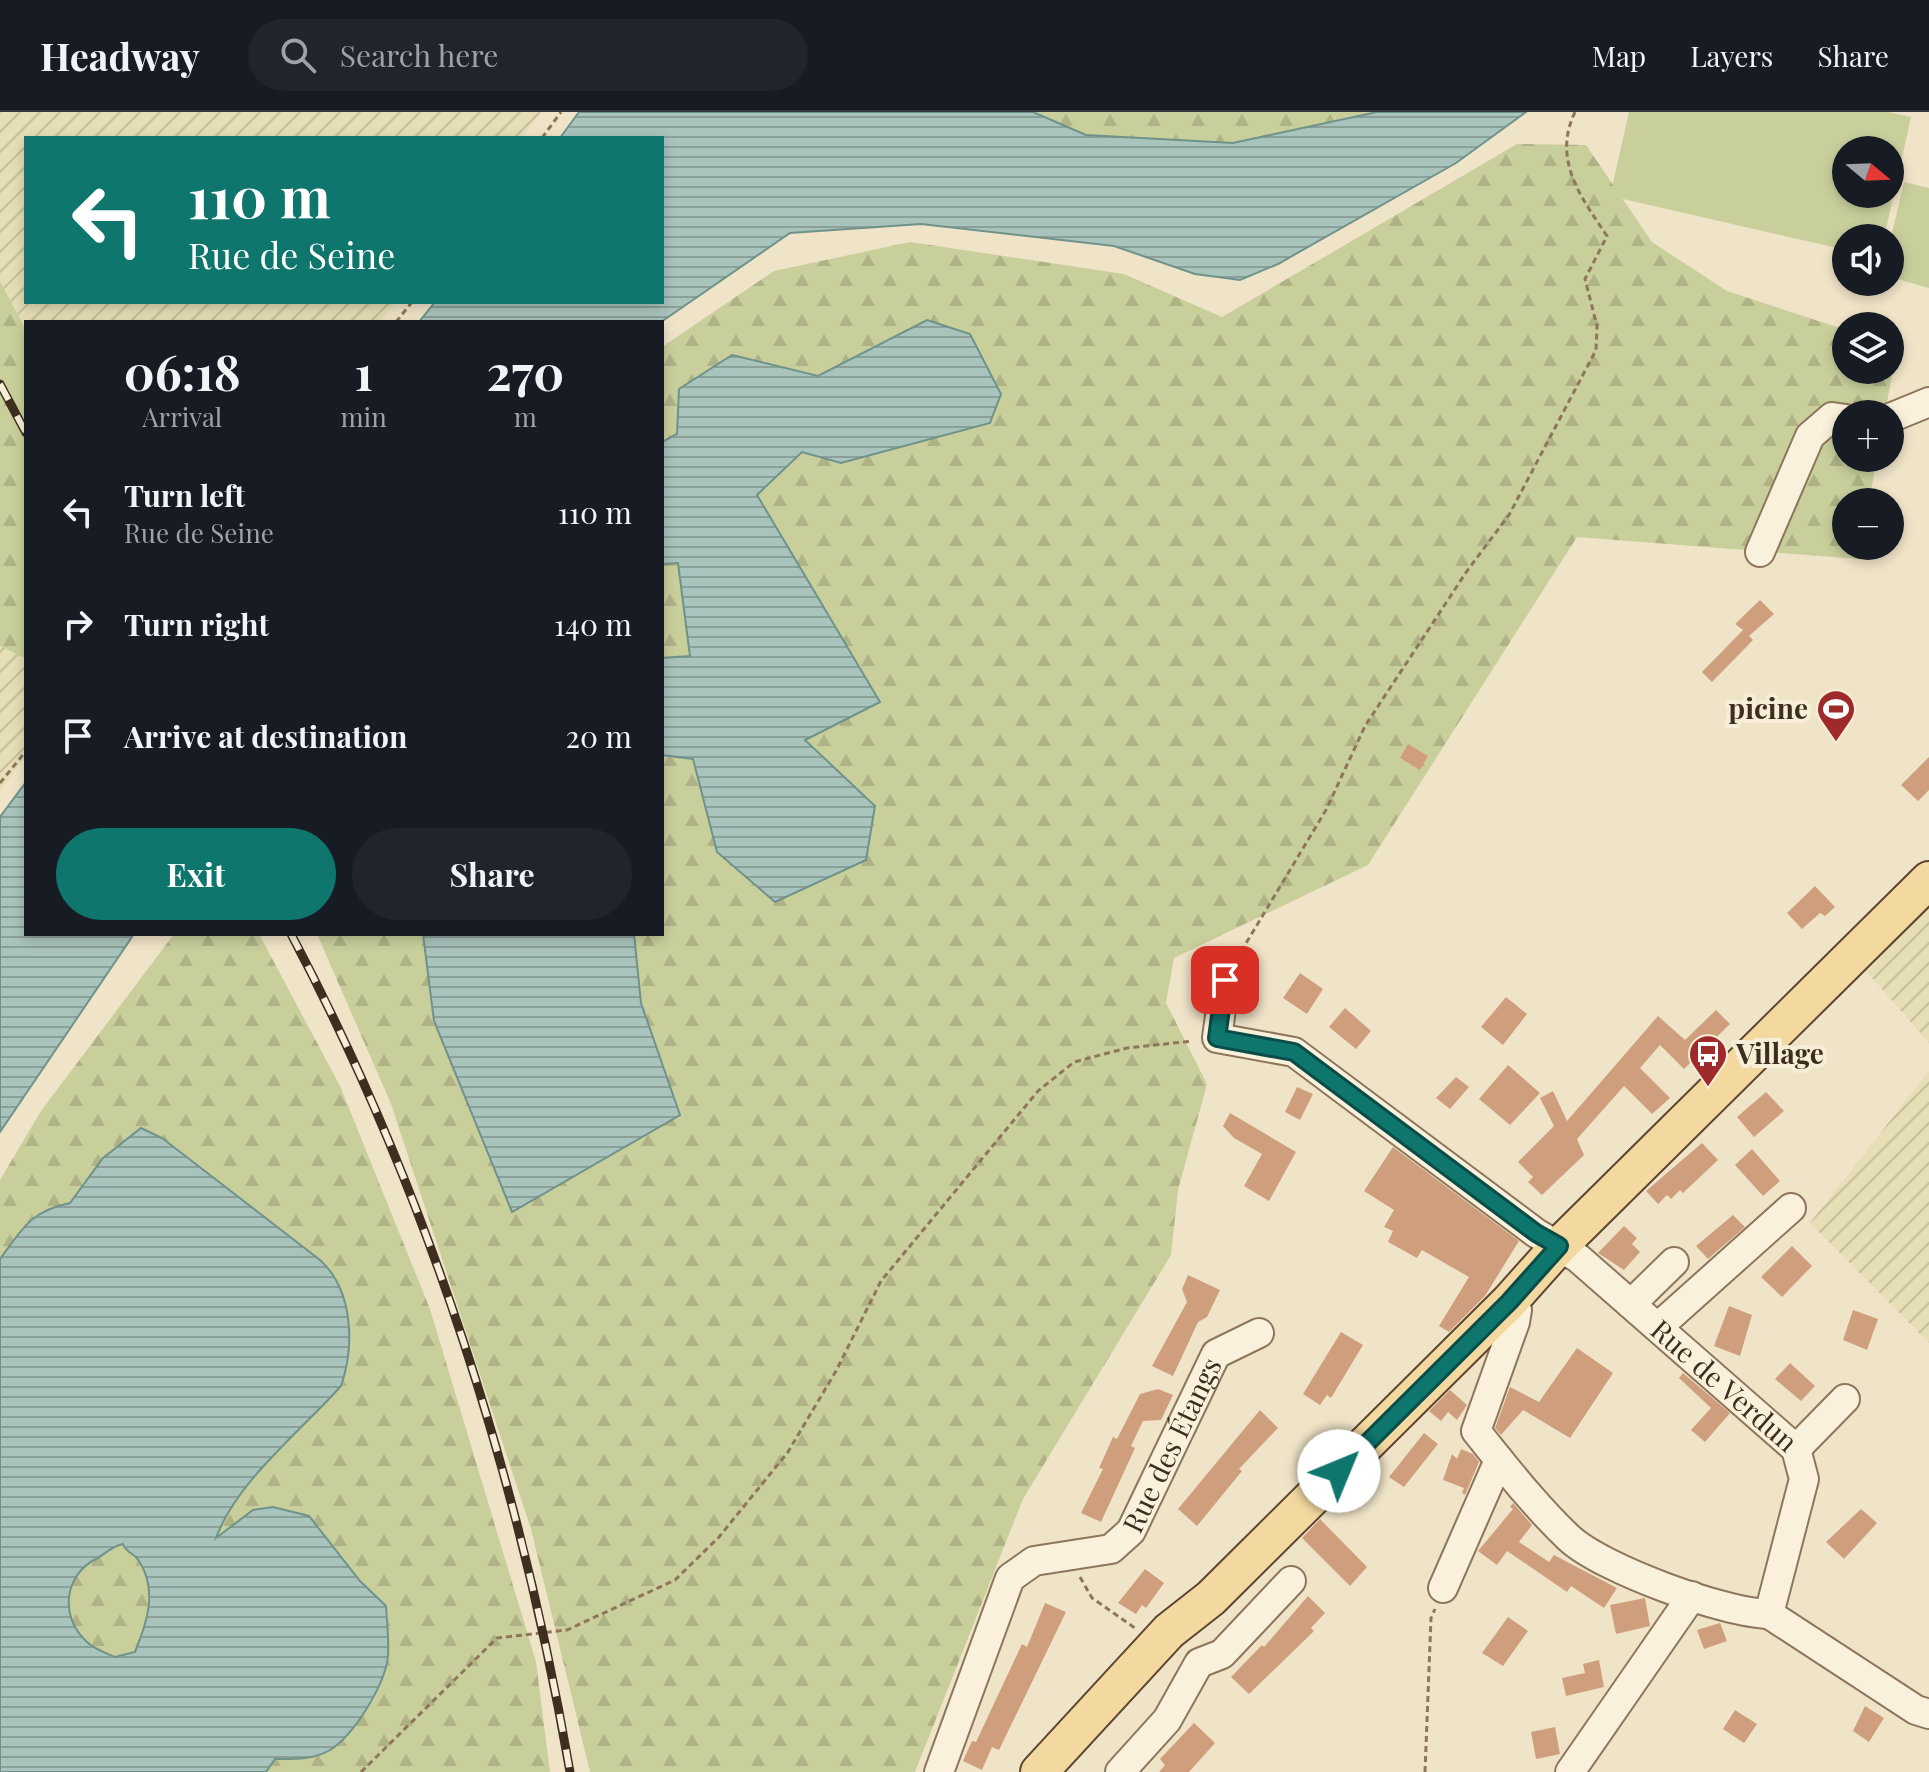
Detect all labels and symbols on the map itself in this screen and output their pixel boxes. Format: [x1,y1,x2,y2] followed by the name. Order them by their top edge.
[1832,136,1904,208] north arrow
[1815,688,1857,743] sports icon: picine
[1728,689,1808,726] place label: picine
[1191,946,1259,1014] pin
[1687,1033,1729,1088] bus stop icon: Village
[1735,1034,1824,1071] place label: Village
[1644,1310,1806,1459] street label: Rue de Verdun
[1113,1351,1229,1538] street label: Rue des Étangs
[1297,1429,1381,1513] position arrow

